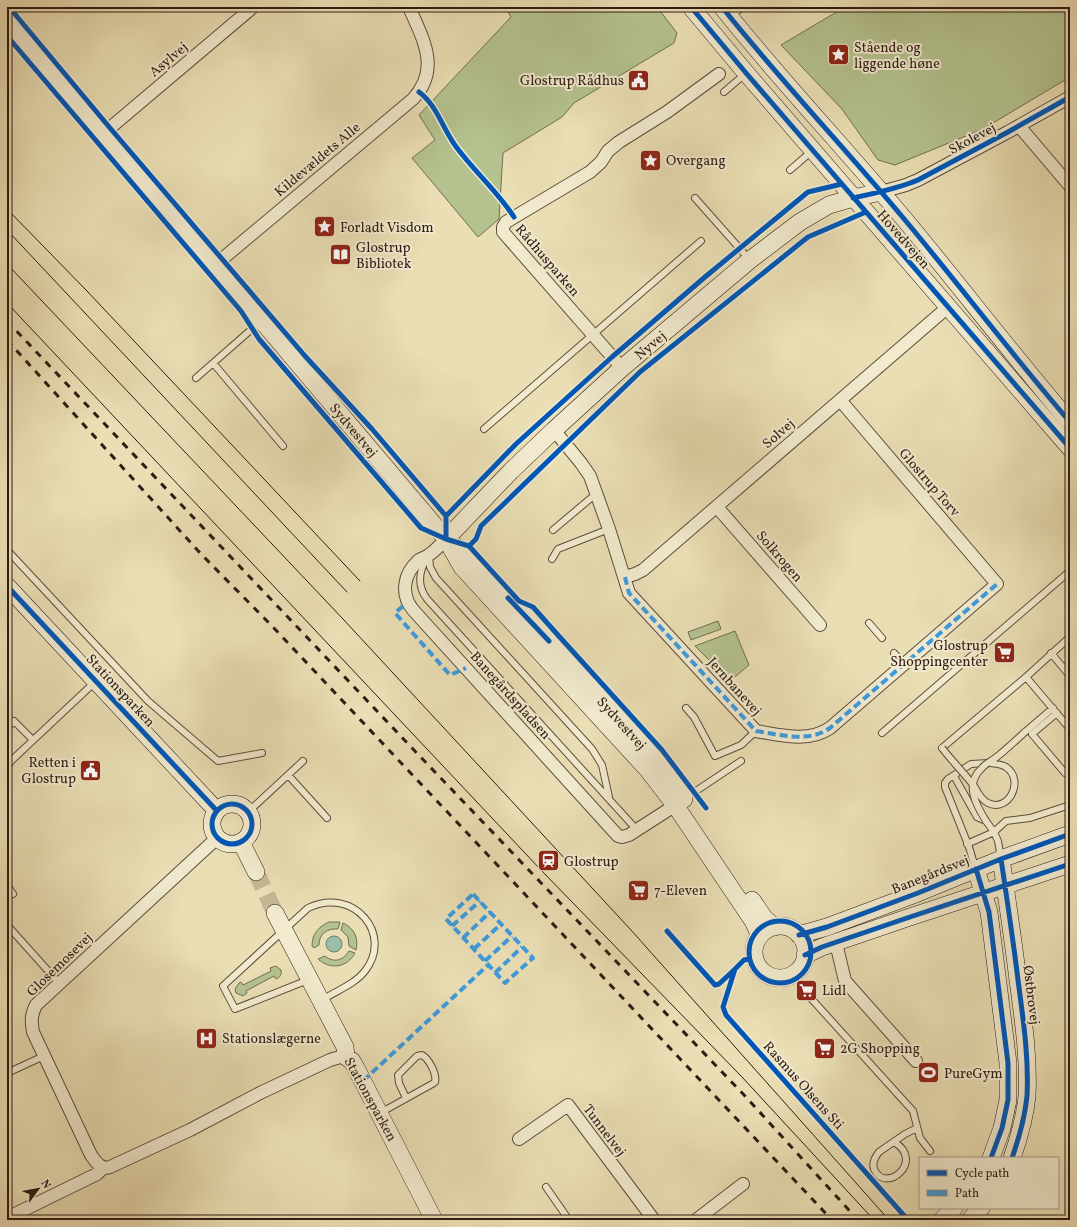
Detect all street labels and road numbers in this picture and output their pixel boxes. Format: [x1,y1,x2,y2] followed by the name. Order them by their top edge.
[146,38,192,82] street label: Asylvej
[271,118,365,202] street label: Kildevældets Alle
[946,119,1000,160] street label: Skolevej
[872,206,934,274] street label: Hovedvejen
[510,221,584,301] street label: Rådhusparken
[631,327,671,365] street label: Nyvej
[324,400,381,462] street label: Sydvestvej
[759,415,799,453] street label: Solvej
[894,445,964,522] street label: Glostrup Torv
[751,527,806,587] street label: Solkrogen
[465,648,555,744] street label: Banegårdspladsen
[81,650,159,732] street label: Stationsparken
[702,654,765,720] street label: Jernbanevej
[592,693,650,755] street label: Sydvestvej
[889,851,972,900] street label: Banegårdsvej
[23,929,97,1001] street label: Glosemosevej
[1017,964,1044,1026] street label: Østbrovej
[758,1038,848,1134] street label: Rasmus Olsens Sti
[339,1054,401,1145] street label: Stationsparken
[578,1101,630,1161] street label: Tunnelvej

